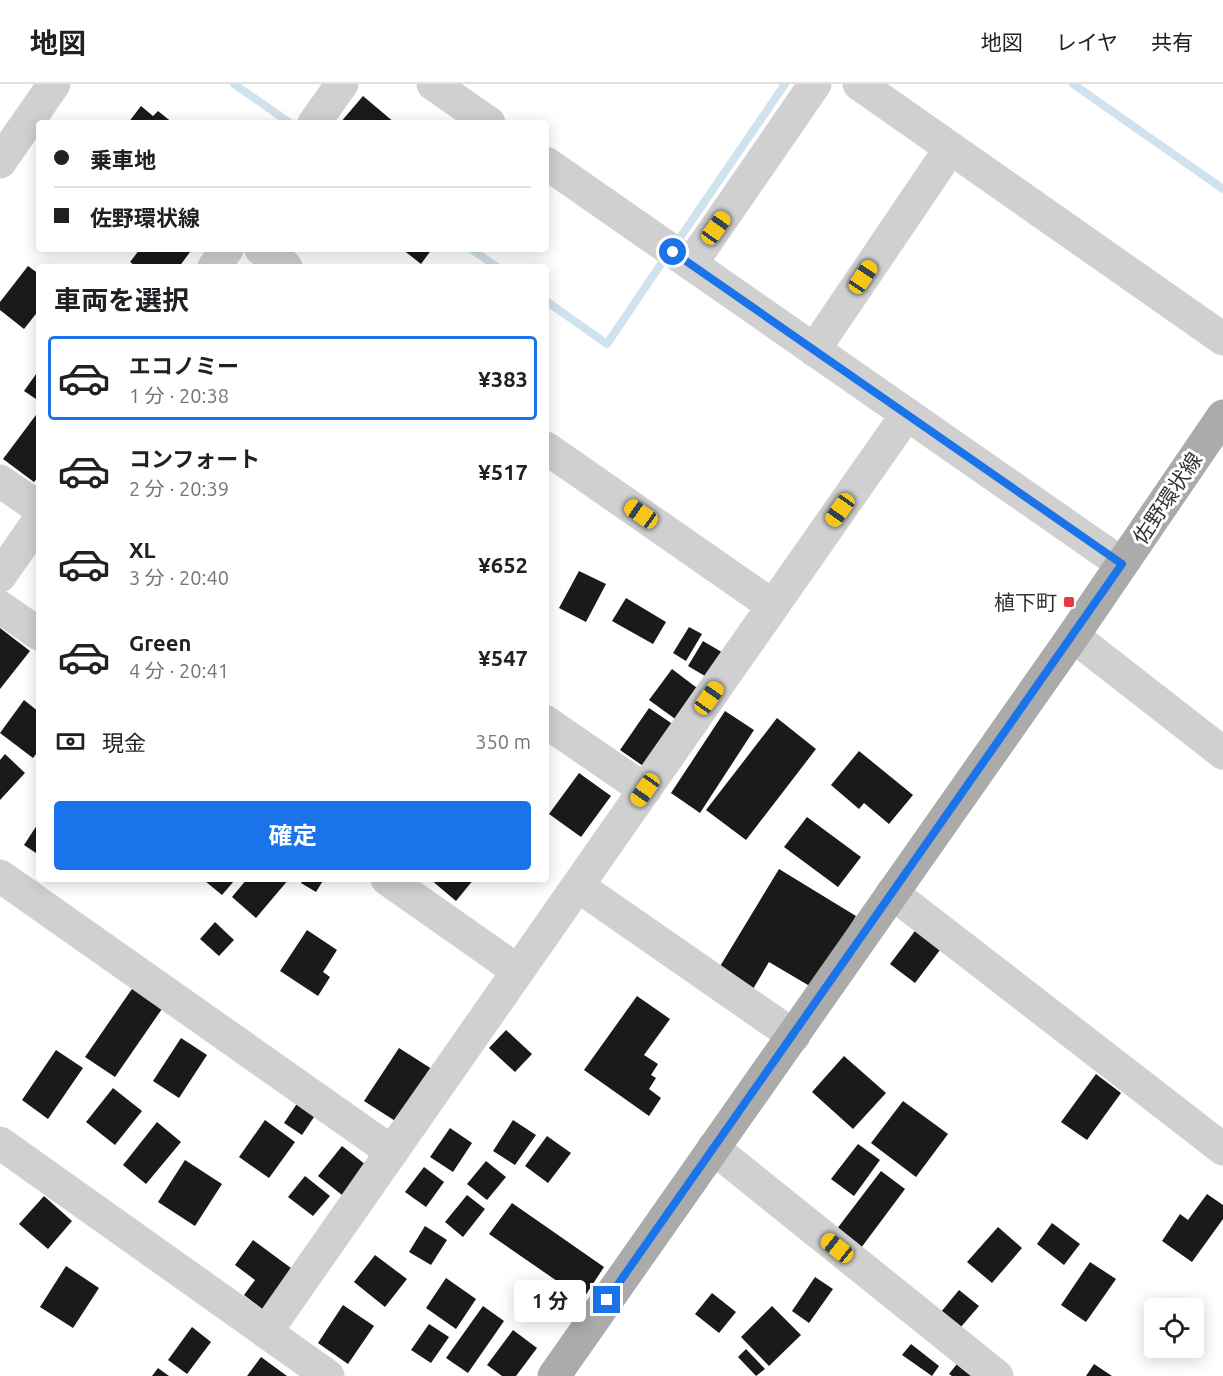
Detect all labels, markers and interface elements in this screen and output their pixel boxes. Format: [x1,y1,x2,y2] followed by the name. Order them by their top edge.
[30,27,86,58] text: 地図
[981,30,1023,54] text: 地図
[1056,30,1118,54] text: レイヤ
[1151,30,1193,54] text: 共有
[90,147,156,172] text: 乗車地
[90,205,200,230] text: 佐野環状線
[698,208,734,248] car
[659,238,686,265] route start
[845,257,881,297] car
[54,285,189,315] text: 車両を選択
[57,351,111,405] icon: car
[129,353,239,378] text: エコノミー
[478,366,528,391] text: ¥383
[129,384,229,407] text: 1 分 · 20:38
[57,444,111,498] icon: car
[129,446,260,471] text: コンフォート
[1128,448,1206,548] street label: 佐野環状線
[478,459,528,484] text: ¥517
[129,477,229,500] text: 2 分 · 20:39
[822,490,858,530] car
[621,496,661,532] car
[57,537,111,591] icon: car
[129,537,156,562] text: XL
[478,552,528,577] text: ¥652
[129,566,229,589] text: 3 分 · 20:40
[994,590,1057,614] place label: 植下町
[1062,595,1076,609] marker: 植下町
[57,630,111,684] icon: car
[129,630,191,655] text: Green
[478,645,528,670] text: ¥547
[129,659,229,682] text: 4 分 · 20:41
[691,678,727,718] car
[54,725,87,758] icon: cash
[102,730,146,755] text: 現金
[475,730,531,753] text: 350 m
[627,770,663,810] car
[54,801,531,870] button: 確定
[817,1230,857,1266] car
[514,1279,586,1321] callout: 1 分
[593,1286,620,1313] route end
[532,1289,568,1312] text: 1 分
[1144,1298,1204,1358] map controls
[1144,1298,1204,1358] button: locate

